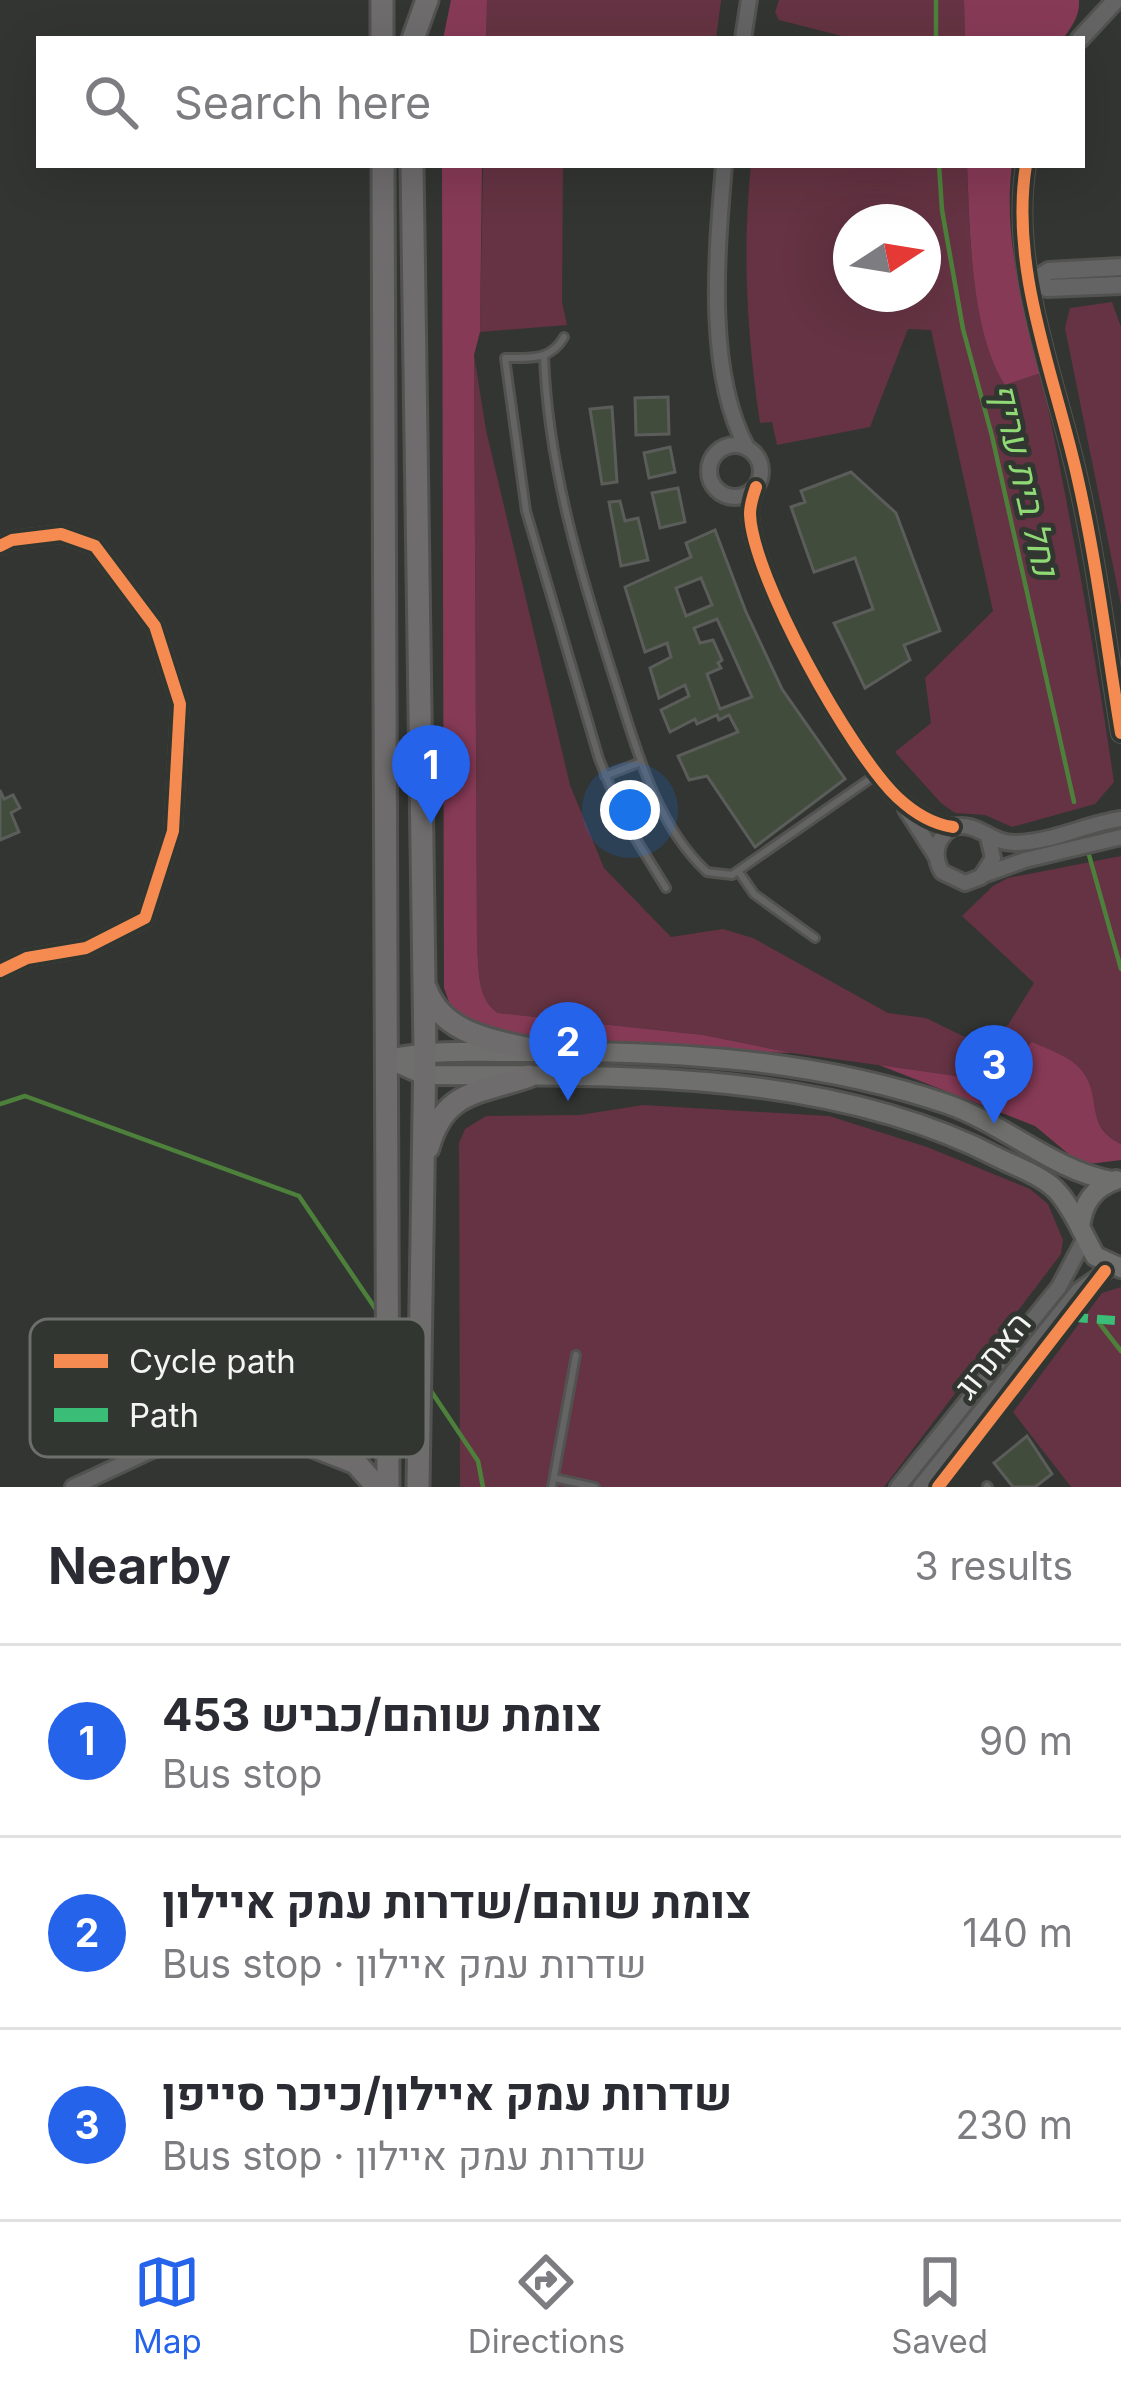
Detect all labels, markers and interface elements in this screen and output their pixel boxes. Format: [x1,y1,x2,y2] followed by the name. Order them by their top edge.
[36,36,1085,168] search box
[78,69,144,135] icon: search
[174,75,431,130] text: Search here
[833,204,941,312] north arrow
[981,378,1069,583] water label: נחל בית עריף
[392,725,470,824] pin: 1
[600,780,660,840] your location
[529,1002,607,1101] pin: 2
[955,1025,1033,1124] pin: 3
[945,1304,1039,1406] street label: האתרוג
[30,1319,426,1457] legend
[129,1341,296,1381] text: Cycle path
[129,1395,199,1435] text: Path
[48,1535,231,1596] text: Nearby
[915,1542,1073,1589] text: 3 results
[162,1687,602,1742] text: צומת שוהם/כביש 453
[79,1717,95,1764] text: 1
[979,1717,1073,1764] text: 90 m
[162,1750,322,1797] text: Bus stop
[162,1874,752,1929] text: צומת שוהם/שדרות עמק איילון
[75,1909,99,1956] text: 2
[962,1909,1073,1956] text: 140 m
[162,1940,647,1987] text: Bus stop · שדרות עמק איילון
[162,2066,733,2121] text: שדרות עמק איילון/כיכר סייפן
[74,2101,100,2148] text: 3
[955,2101,1073,2148] text: 230 m
[162,2132,647,2179] text: Bus stop · שדרות עמק איילון
[133,2249,202,2361] tab: Map
[468,2249,625,2361] tab: Directions
[891,2249,988,2361] tab: Saved

